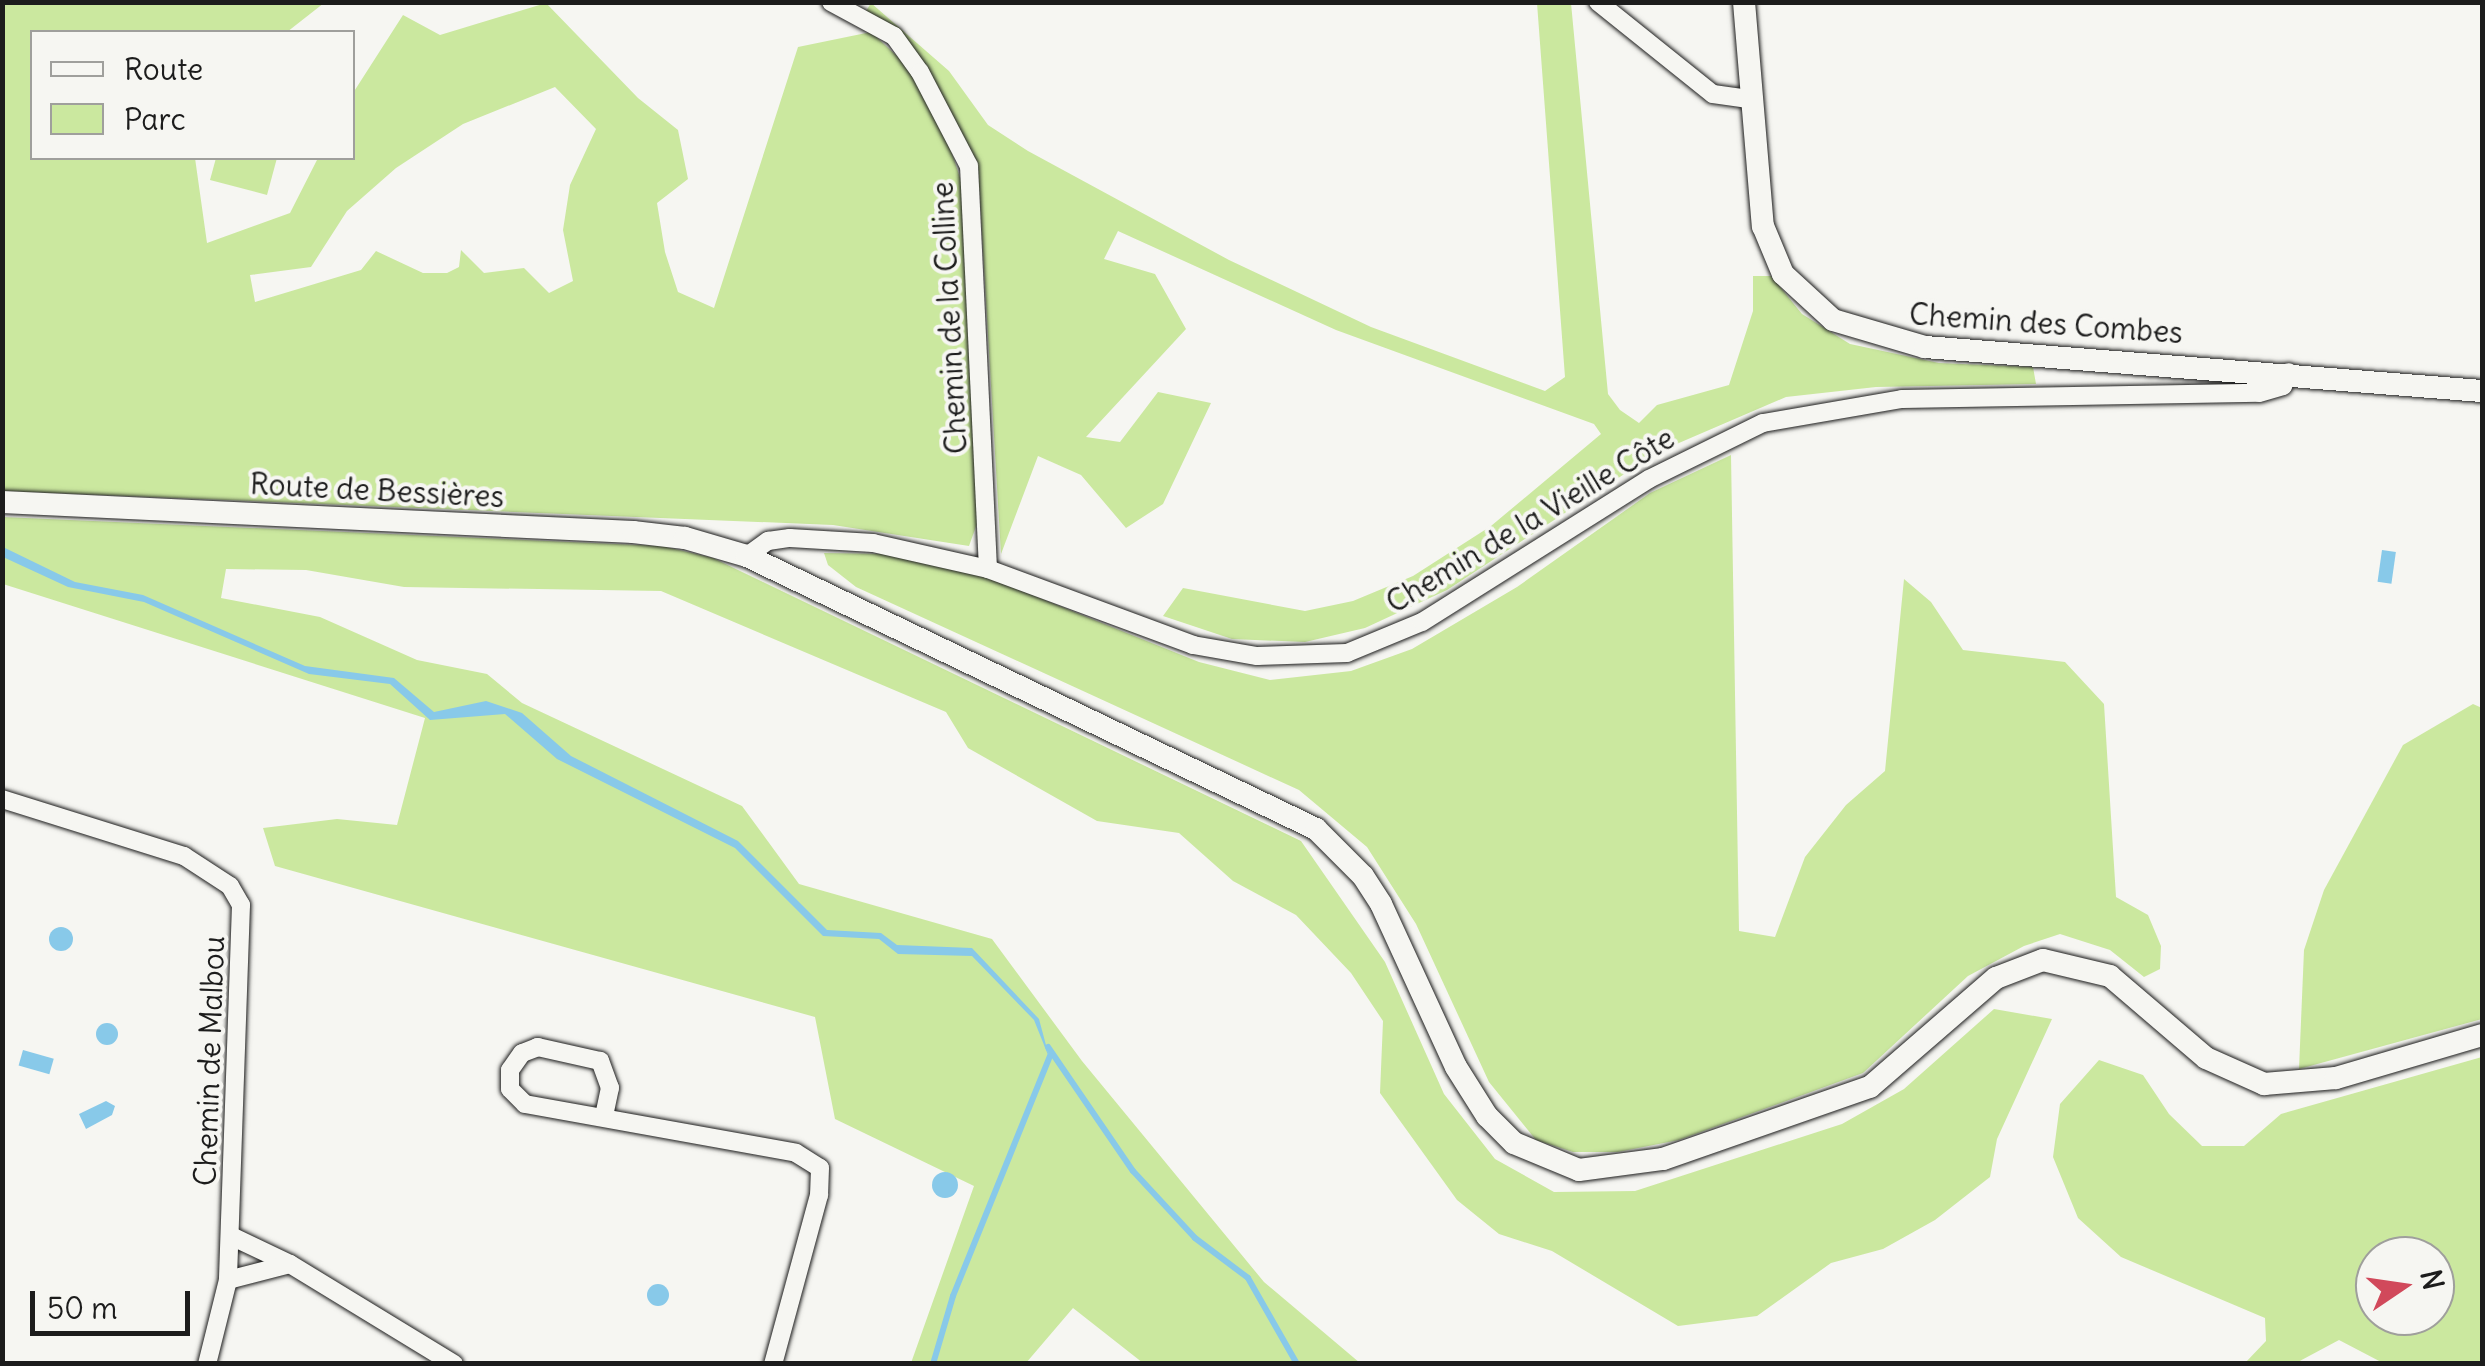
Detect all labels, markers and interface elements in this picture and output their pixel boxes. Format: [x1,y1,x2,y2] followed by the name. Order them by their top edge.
[30,30,355,160] legend
[124,50,203,88] text: Route
[124,100,186,138] text: Parc
[924,181,974,455] street label: Chemin de la Colline
[1908,295,2184,351] street label: Chemin des Combes
[1379,420,1681,620] street label: Chemin de la Vieille Côte
[249,465,505,515] street label: Route de Bessières
[187,935,231,1187] street label: Chemin de Malbou
[2355,1236,2455,1336] north arrow
[2413,1266,2452,1293] text: N
[35,1271,195,1333] scale bar
[47,1289,117,1327] text: 50 m

